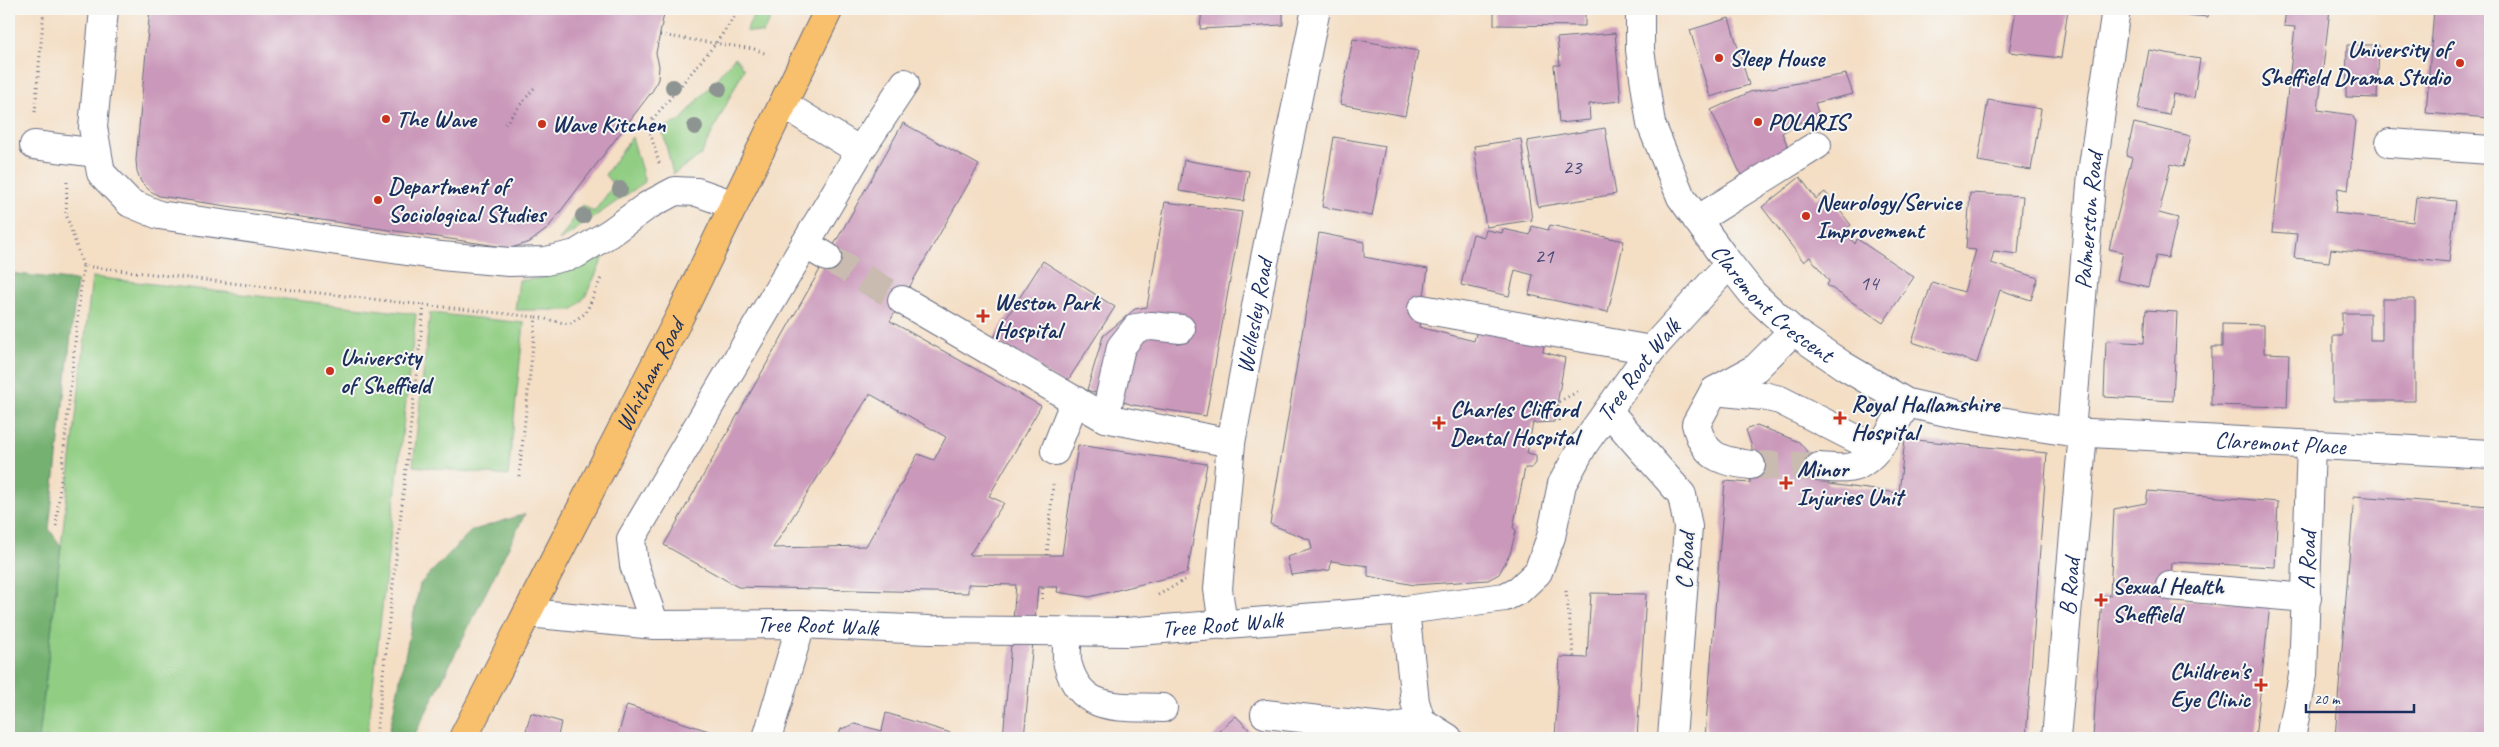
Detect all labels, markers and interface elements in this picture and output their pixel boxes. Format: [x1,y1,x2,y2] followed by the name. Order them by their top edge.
[2259,34,2456,92] place label: University of Sheffield Drama Studio
[1729,43,1826,73] place label: Sleep House
[1713,52,1725,64] marker: Sleep House
[2454,57,2466,69] marker: University of Sheffield Drama Studio
[396,104,478,134] place label: The Wave
[1768,107,1852,137] place label: POLARIS
[552,109,667,139] place label: Wave Kitchen
[380,113,392,125] marker: The Wave
[1752,116,1764,128] marker: POLARIS
[536,118,548,130] marker: Wave Kitchen
[2068,147,2110,290] street label: Palmerston Road
[1563,154,1583,180] house number: 23
[388,171,548,229] place label: Department of Sociological Studies
[1816,187,1963,245] place label: Neurology/Service Improvement
[372,194,384,206] marker: Department of Sociological Studies
[1800,210,1812,222] marker: Neurology/Service Improvement
[1704,238,1841,371] street label: Claremont Crescent
[1535,243,1555,269] house number: 21
[1229,253,1280,376] street label: Wellesley Road
[1860,270,1881,296] house number: 14
[994,287,1101,345] place label: Weston Park Hospital
[976,309,990,323] marker: Weston Park Hospital
[608,311,693,436] street label: Whitham Road
[1590,311,1688,428] street label: Tree Root Walk
[340,342,435,400] place label: University of Sheffield
[324,365,336,377] marker: University of Sheffield
[1851,389,2001,447] place label: Royal Hallamshire Hospital
[1450,394,1583,452] place label: Charles Clifford Dental Hospital
[1833,411,1847,425] marker: Royal Hallamshire Hospital
[1432,416,1446,430] marker: Charles Clifford Dental Hospital
[2214,425,2348,462] street label: Claremont Place
[1797,454,1906,512] place label: Minor Injuries Unit
[1779,476,1793,490] marker: Minor Injuries Unit
[2291,527,2323,590] street label: A Road
[1669,528,1702,590] street label: C Road
[2052,553,2087,617] street label: B Road
[2112,571,2225,629] place label: Sexual Health Sheffield
[2094,593,2108,607] marker: Sexual Health Sheffield
[1160,605,1286,644] street label: Tree Root Walk
[757,609,881,643] street label: Tree Root Walk
[2170,656,2253,714] place label: Children's Eye Clinic
[2254,678,2268,692] marker: Children's Eye Clinic
[2306,682,2414,714] scale bar
[2314,690,2341,709] text: 20 m

